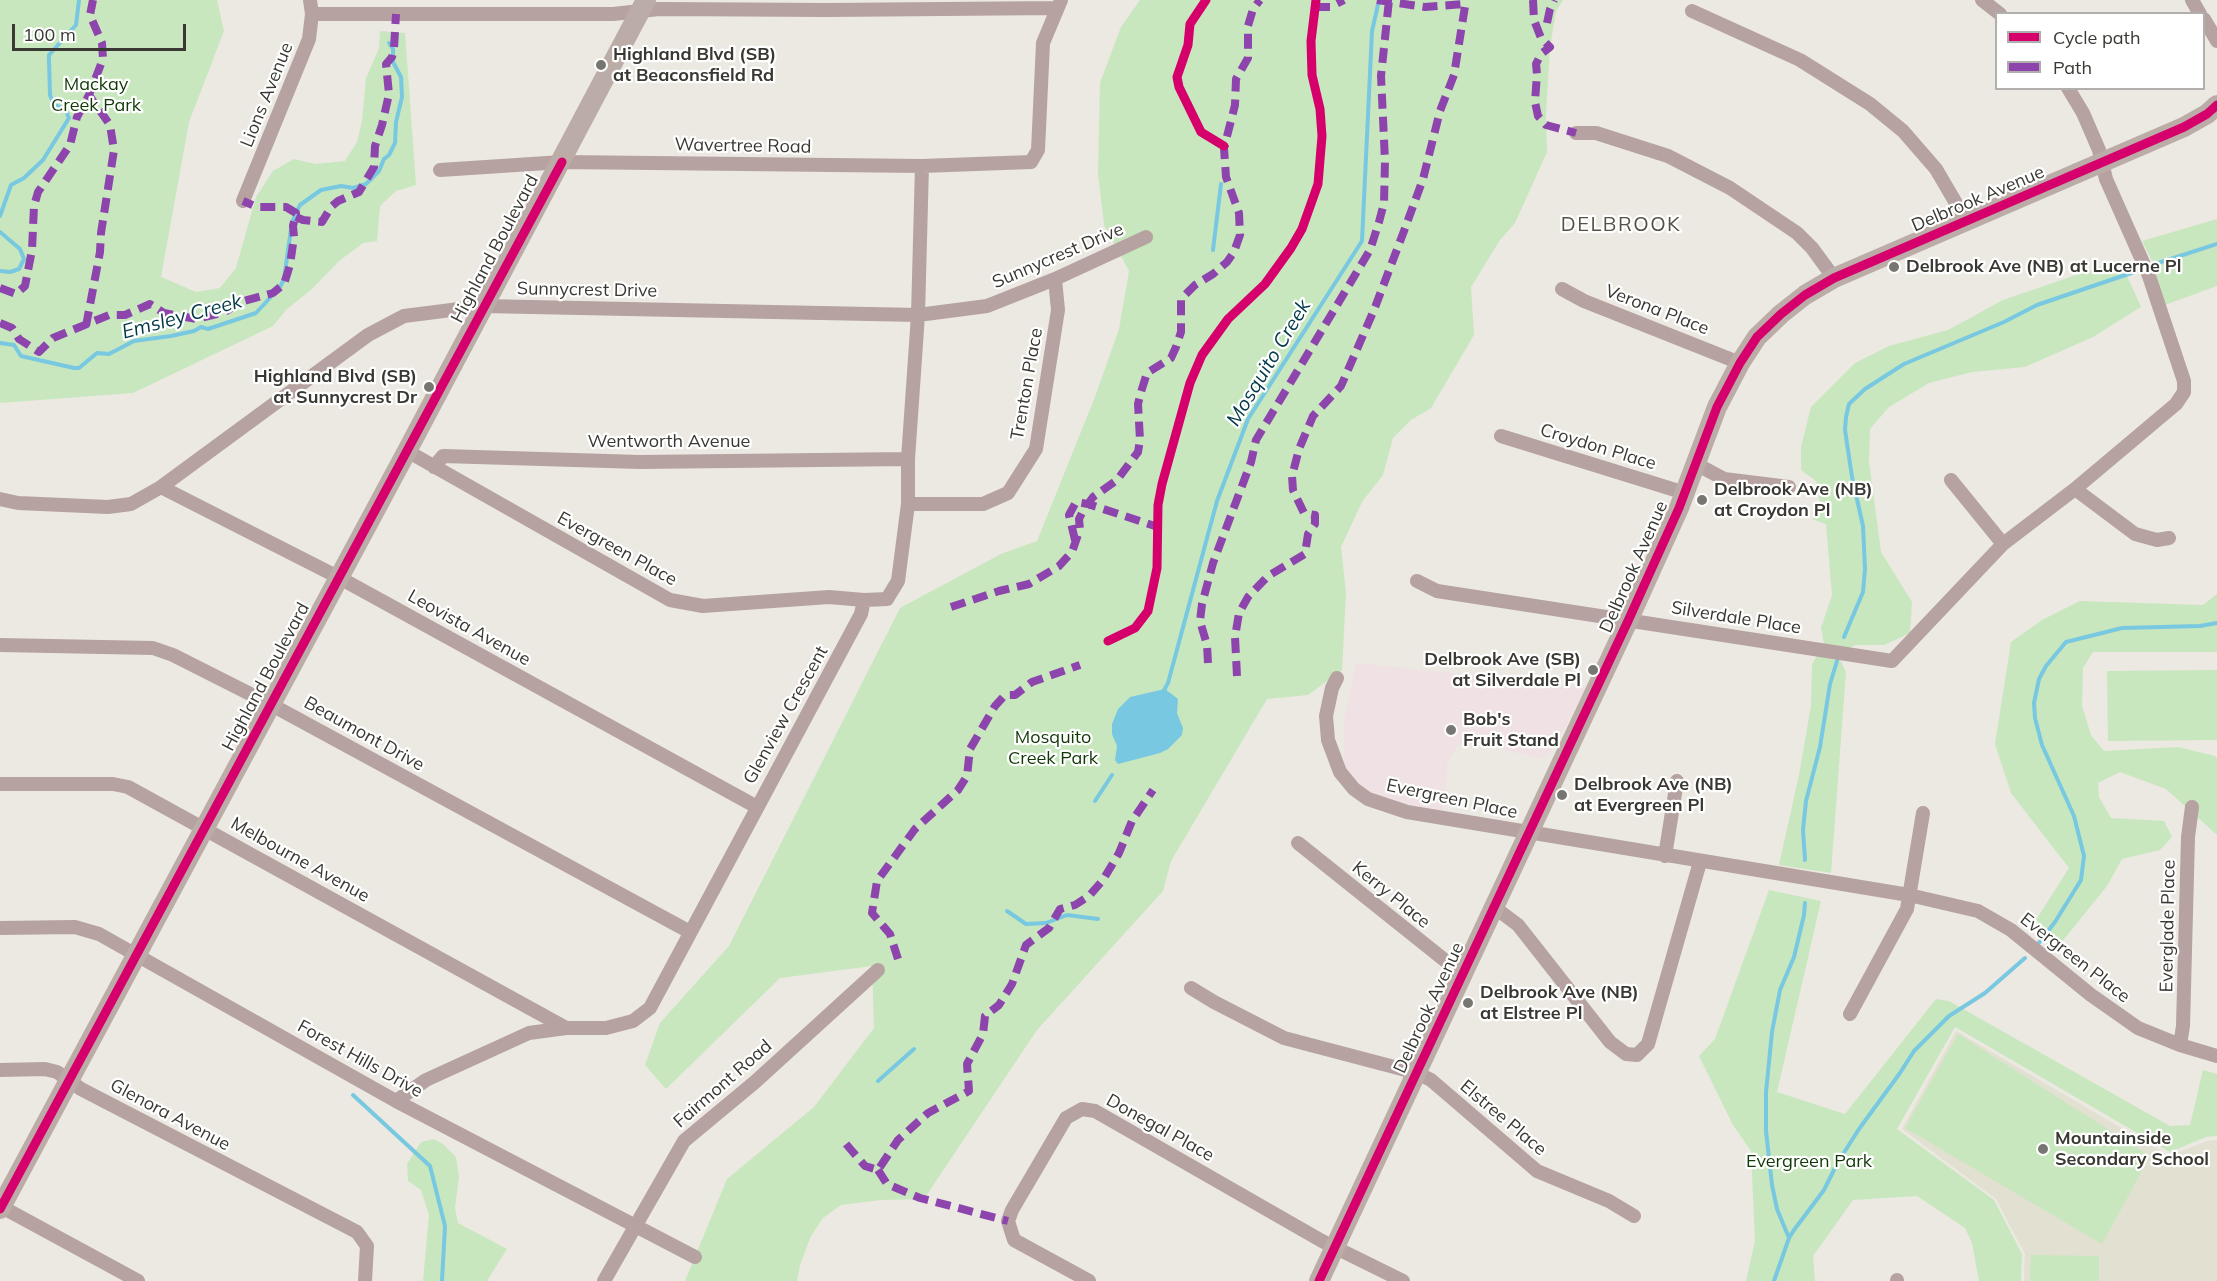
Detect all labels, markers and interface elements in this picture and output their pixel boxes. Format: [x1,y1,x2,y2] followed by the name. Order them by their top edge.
[15,12,189,50] scale bar
[1995,12,2205,90] legend
[23,23,76,46] text: 100 m
[2053,26,2140,49] text: Cycle path
[236,39,298,151] street label: Lions Avenue
[613,44,776,86] place label: Highland Blvd (SB) at Beaconsfield Rd
[2053,56,2092,79] text: Path
[594,58,608,72] marker: Highland Blvd (SB) at Beaconsfield Rd
[51,74,141,116] park label: Mackay Creek Park
[674,134,812,158] street label: Wavertree Road
[1908,161,2048,237] street label: Delbrook Avenue
[447,171,543,327] street label: Highland Boulevard
[1561,213,1681,237] district label: DELBROOK
[989,219,1127,293] street label: Sunnycrest Drive
[1906,256,2181,278] place label: Delbrook Ave (NB) at Lucerne Pl
[1887,260,1901,274] marker: Delbrook Ave (NB) at Lucerne Pl
[517,278,657,302] street label: Sunnycrest Drive
[1602,280,1712,340] street label: Verona Place
[119,289,245,345] water label: Emsley Creek
[1222,295,1316,431] water label: Mosquito Creek
[1007,326,1047,442] street label: Trenton Place
[254,366,417,409] place label: Highland Blvd (SB) at Sunnycrest Dr
[422,380,436,394] marker: Highland Blvd (SB) at Sunnycrest Dr
[1537,419,1659,475] street label: Croydon Place
[588,431,750,453] street label: Wentworth Avenue
[1714,479,1873,522] place label: Delbrook Ave (NB) at Croydon Pl
[1695,493,1709,507] marker: Delbrook Ave (NB) at Croydon Pl
[1595,498,1673,636] street label: Delbrook Avenue
[553,507,681,591] street label: Evergreen Place
[404,585,534,671] street label: Leovista Avenue
[1670,597,1802,639] street label: Silverdale Place
[218,599,314,755] street label: Highland Boulevard
[739,642,833,788] street label: Glenview Crescent
[1424,649,1581,692] place label: Delbrook Ave (SB) at Silverdale Pl
[1586,663,1600,677] marker: Delbrook Ave (SB) at Silverdale Pl
[300,692,428,776] street label: Beaumont Drive
[1463,709,1559,752] place label: Bob's Fruit Stand
[1444,723,1458,737] marker: Bob's Fruit Stand
[1008,727,1098,770] park label: Mosquito Creek Park
[1574,774,1733,816] place label: Delbrook Ave (NB) at Evergreen Pl
[1384,775,1520,823] street label: Evergreen Place
[1555,788,1569,802] marker: Delbrook Ave (NB) at Evergreen Pl
[227,813,373,907] street label: Melbourne Avenue
[1348,857,1434,933] street label: Kerry Place
[2156,860,2180,992] street label: Everglade Place
[2016,908,2134,1008] street label: Evergreen Place
[1389,939,1469,1077] street label: Delbrook Avenue
[1480,982,1639,1024] place label: Delbrook Ave (NB) at Elstree Pl
[1461,996,1475,1010] marker: Delbrook Ave (NB) at Elstree Pl
[294,1016,426,1102] street label: Forest Hills Drive
[669,1035,777,1133] street label: Fairmont Road
[106,1074,234,1156] street label: Glenora Avenue
[1455,1076,1551,1160] street label: Elstree Place
[1102,1089,1218,1167] street label: Donegal Place
[2055,1128,2209,1170] place label: Mountainside Secondary School
[2036,1142,2050,1156] marker: Mountainside Secondary School
[1746,1151,1872,1173] park label: Evergreen Park

